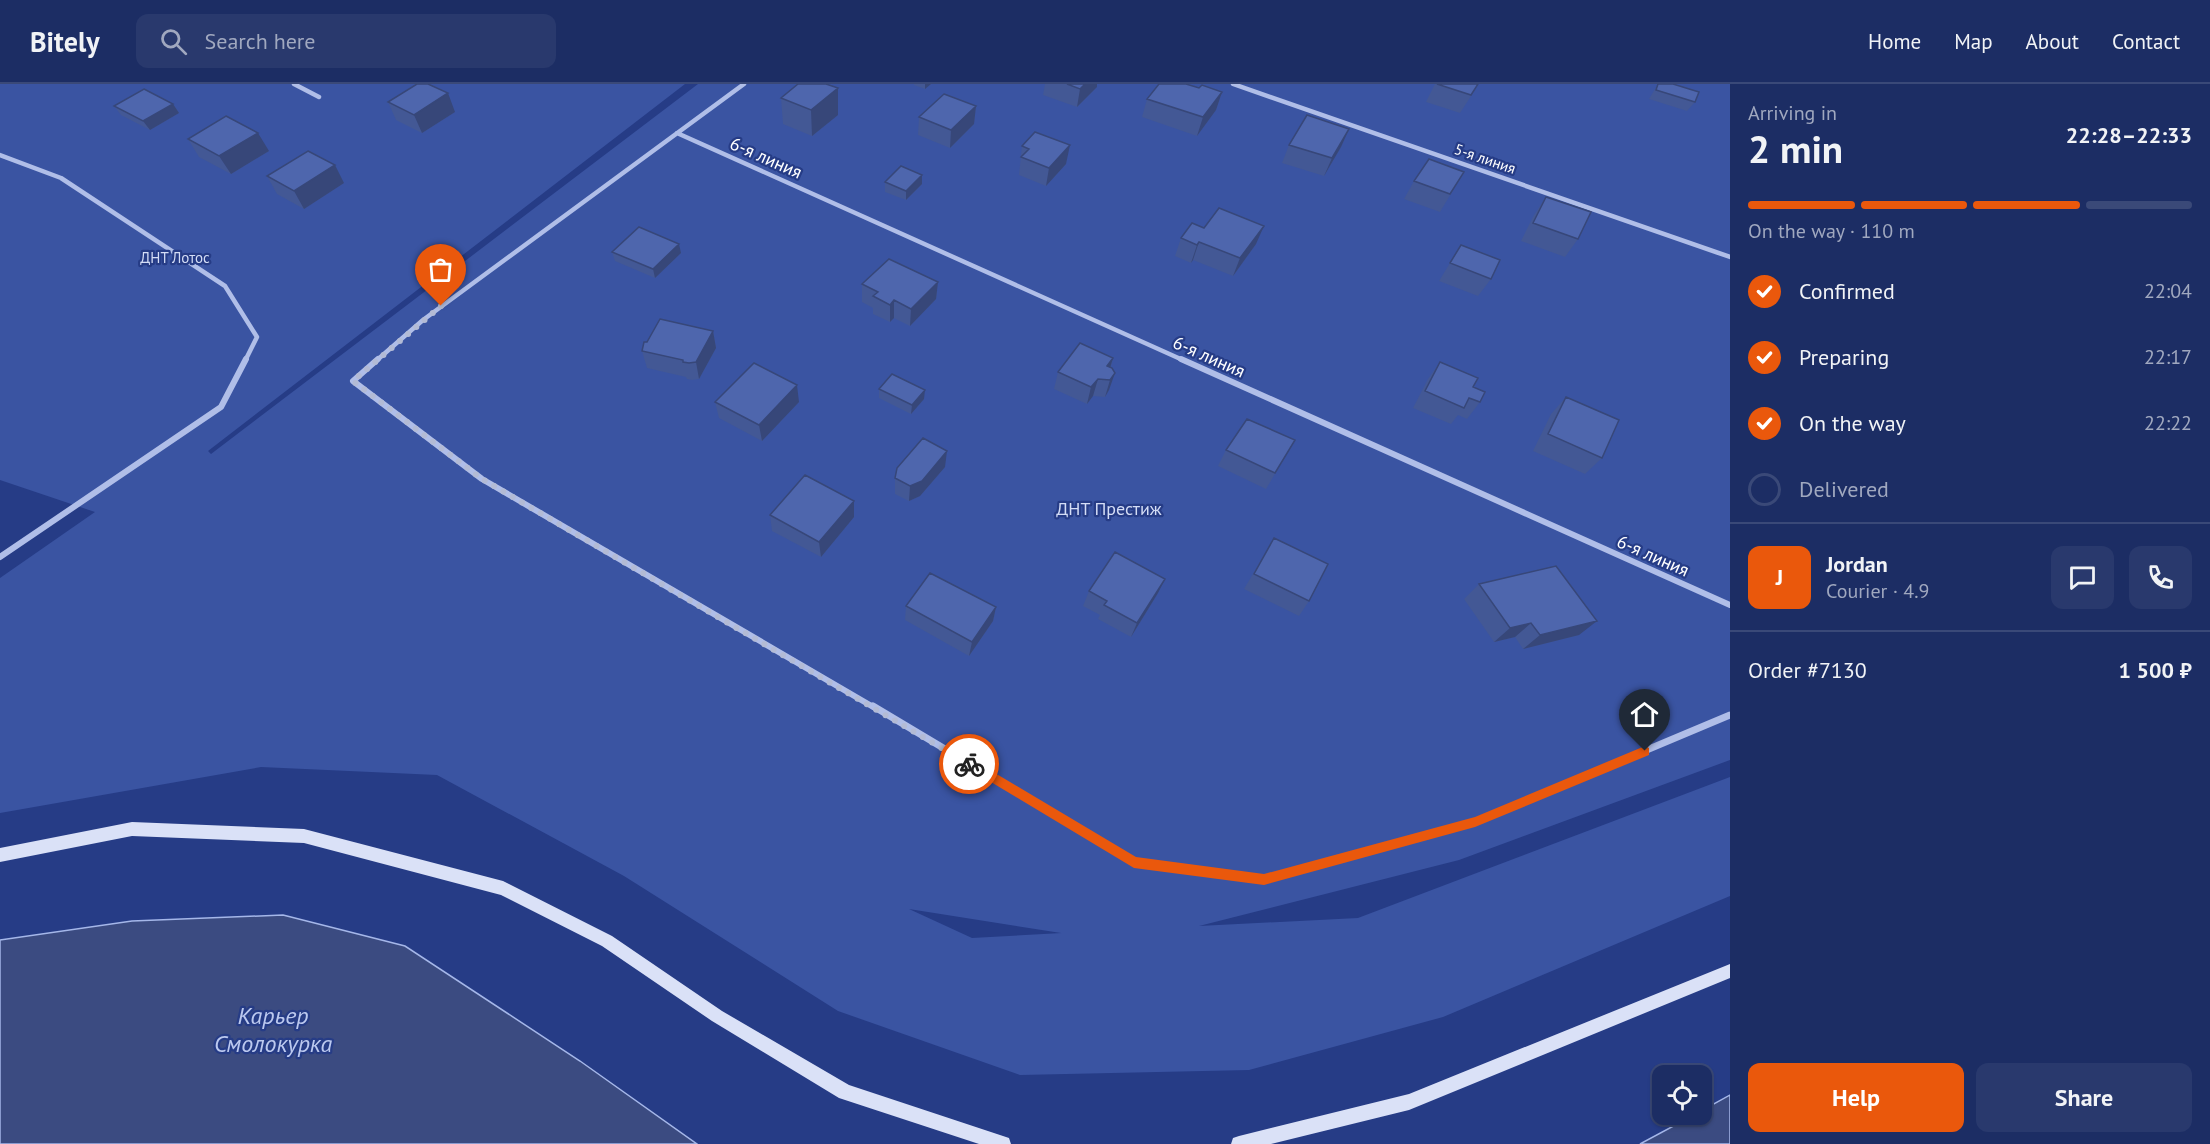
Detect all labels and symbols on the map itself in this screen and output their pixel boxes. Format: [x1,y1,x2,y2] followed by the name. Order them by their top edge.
[727,131,806,184] street label: 6-я линия
[1452,139,1518,178] street label: 5-я линия
[415,244,466,306] pin
[140,248,210,267] park label: ДНТ Лотос
[1170,330,1249,383] street label: 6-я линия
[1056,497,1162,520] park label: ДНТ Престиж
[1614,529,1693,582] street label: 6-я линия
[1619,689,1670,751] pin
[939,734,999,794] courier
[214,1000,332,1059] water label: Карьер Смолокурка

